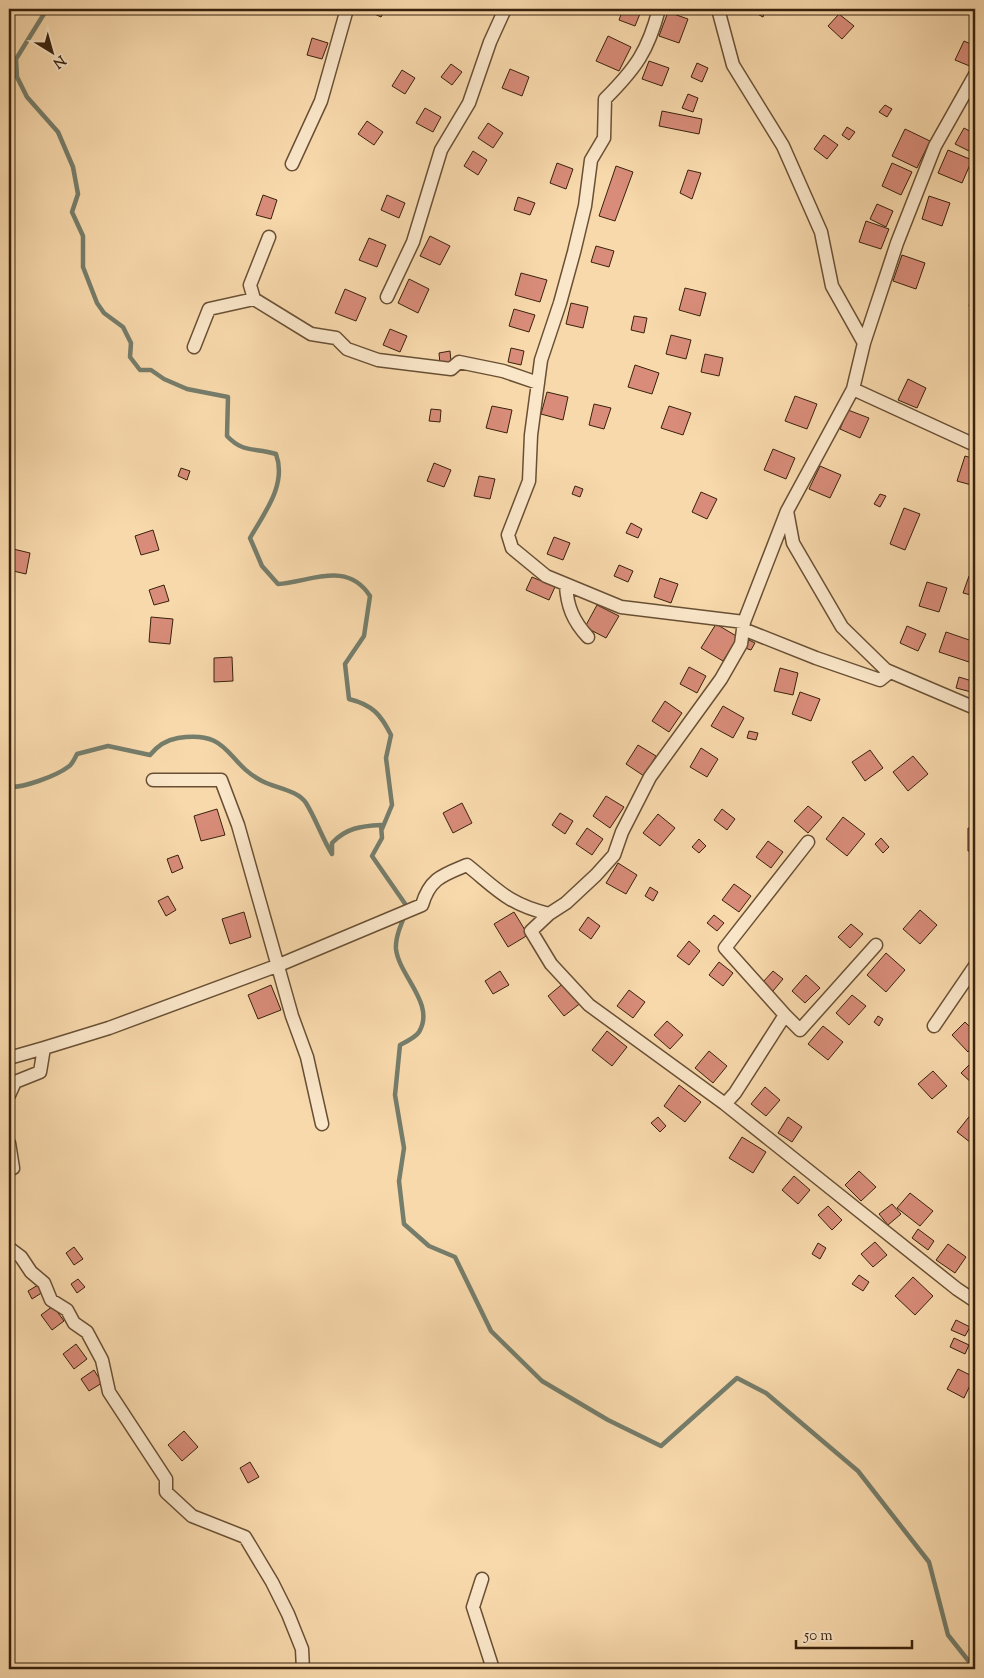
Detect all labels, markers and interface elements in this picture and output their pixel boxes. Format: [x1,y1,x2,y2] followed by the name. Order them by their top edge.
[28,28,78,78] north arrow
[48,49,69,72] text: N
[796,1618,913,1650] scale bar
[803,1626,833,1647] text: 50 m

